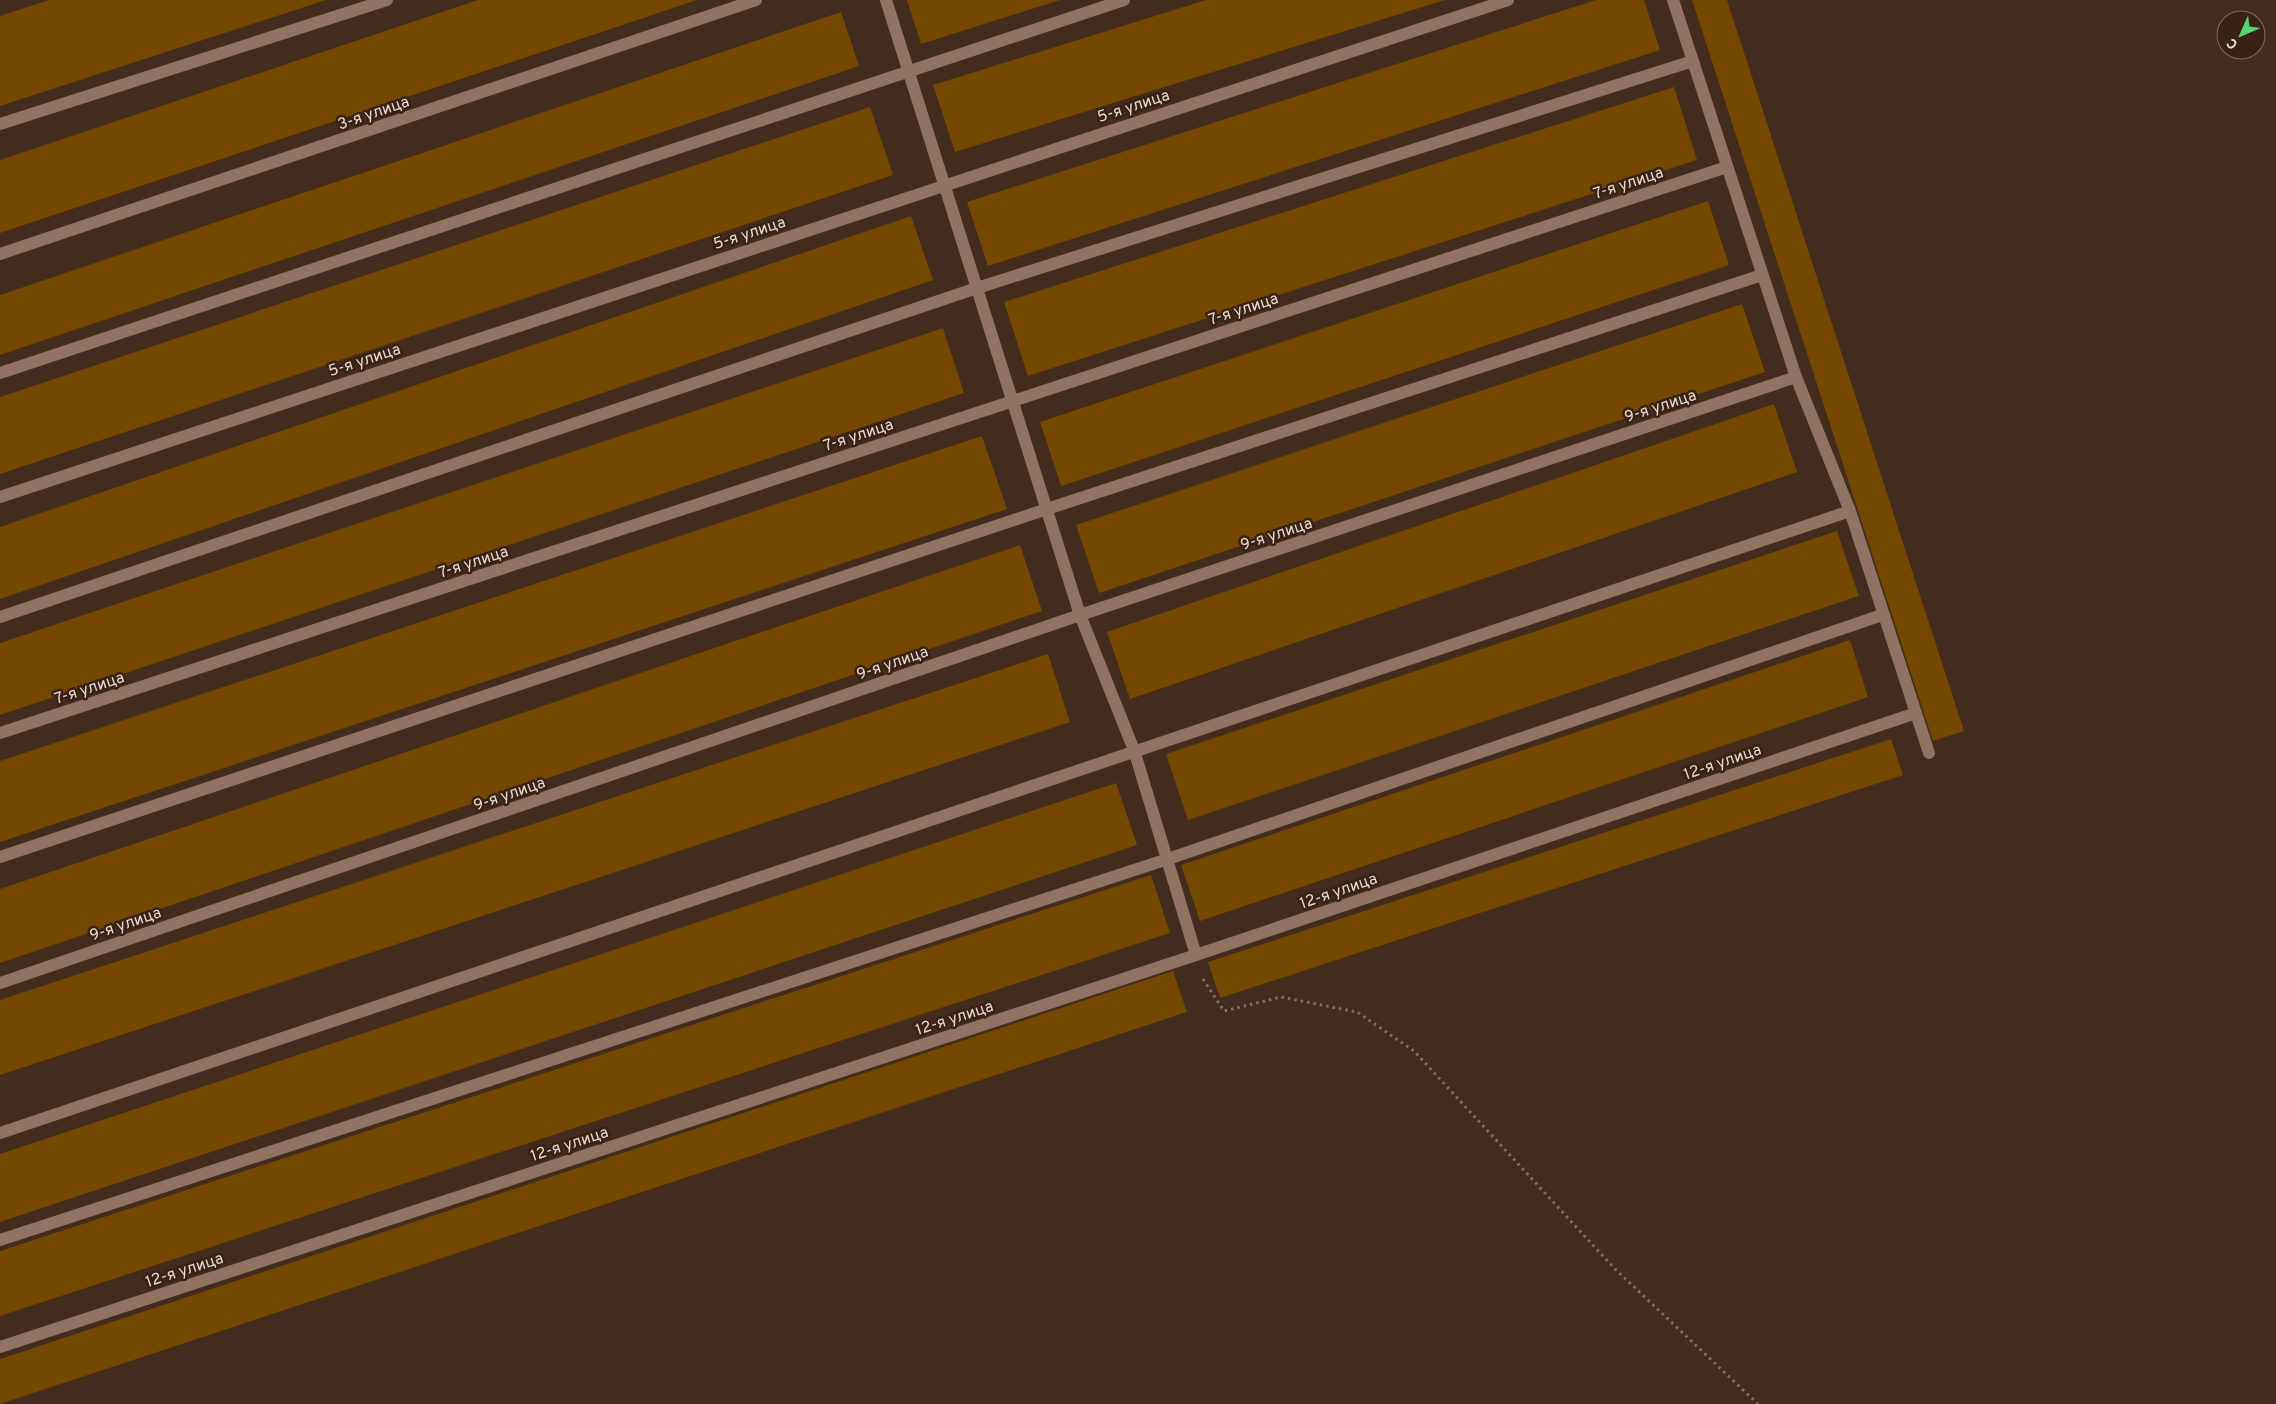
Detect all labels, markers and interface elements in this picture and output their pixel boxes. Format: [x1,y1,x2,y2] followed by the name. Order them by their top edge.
[2216,10,2266,60] north arrow
[2224,34,2242,52] text: С
[1095,86,1172,128] street label: 5-я улица
[335,92,412,135] street label: 3-я улица
[1591,163,1666,205] street label: 7-я улица
[711,213,788,255] street label: 5-я улица
[1206,289,1281,331] street label: 7-я улица
[326,340,403,382] street label: 5-я улица
[1622,386,1699,428] street label: 9-я улица
[821,415,896,457] street label: 7-я улица
[1238,514,1315,556] street label: 9-я улица
[436,542,511,584] street label: 7-я улица
[854,642,931,685] street label: 9-я улица
[52,668,127,710] street label: 7-я улица
[1681,740,1764,785] street label: 12-я улица
[471,773,548,816] street label: 9-я улица
[1297,869,1380,914] street label: 12-я улица
[87,903,164,946] street label: 9-я улица
[913,997,996,1041] street label: 12-я улица
[528,1123,611,1167] street label: 12-я улица
[143,1249,226,1293] street label: 12-я улица

